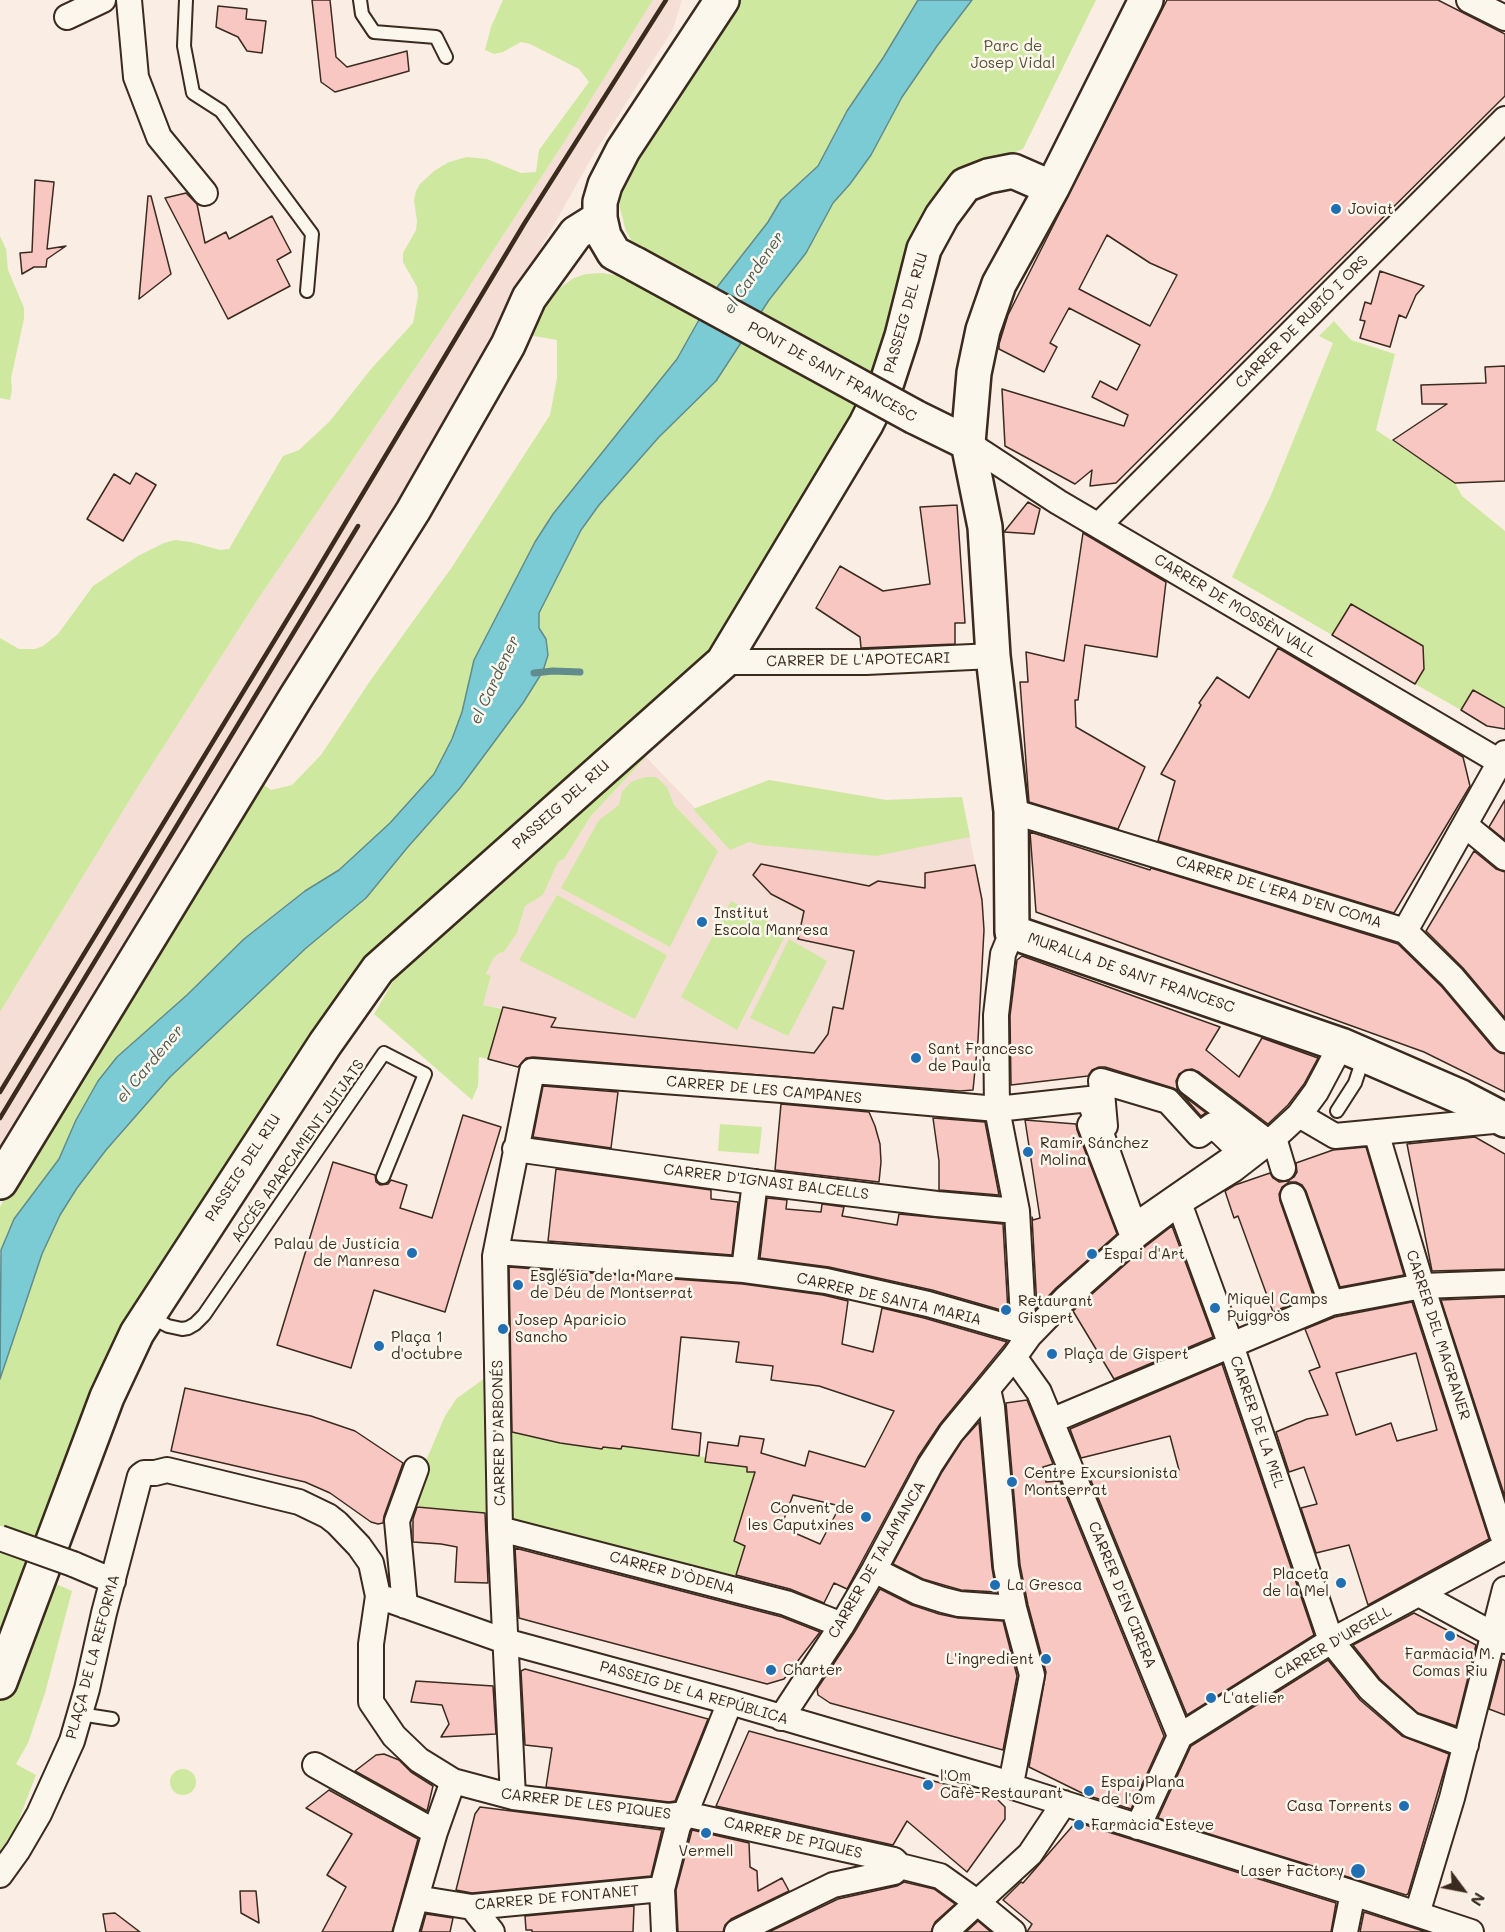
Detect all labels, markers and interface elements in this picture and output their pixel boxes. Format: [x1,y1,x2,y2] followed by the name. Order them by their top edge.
[971,37,1055,72] park label: Parc de Josep Vidal
[1348,200,1394,218] place label: Joviat
[1329,202,1343,216] marker: Joviat
[719,228,789,318] water label: el Cardener
[880,251,932,375] street label: PASSEIG DEL RIU
[1232,252,1372,392] street label: CARRER DE RUBIÓ I ORS
[745,318,919,426] street label: PONT DE SANT FRANCESC
[1151,550,1319,662] street label: CARRER DE MOSSÈN VALL
[466,633,524,727] water label: el Cardener
[766,649,950,671] street label: CARRER DE L'APOTECARI
[509,757,613,853] street label: PASSEIG DEL RIU
[1174,852,1384,932] street label: CARRER DE L'ERA D'EN COMA
[714,904,829,939] place label: Institut Escola Manresa
[695,915,709,929] marker: Institut Escola Manresa
[1025,929,1237,1017] street label: MURALLA DE SANT FRANCESC
[112,1021,188,1107] water label: el Cardener
[928,1040,1033,1075] place label: Sant Francesc de Paula
[909,1051,923,1065] marker: Sant Francesc de Paula
[228,1056,368,1246] street label: ACCÉS APARCAMENT JUTJATS
[665,1072,863,1108] street label: CARRER DE LES CAMPANES
[202,1111,284,1225] street label: PASSEIG DEL RIU
[1040,1134,1149,1169] place label: Ramir Sánchez Molina
[1021,1145,1035,1159] marker: Ramir Sánchez Molina
[662,1160,870,1204] street label: CARRER D'IGNASI BALCELLS
[274,1235,400,1270] place label: Palau de Justícia de Manresa
[1104,1245,1185,1263] place label: Espai d'Art
[405,1246,419,1260] marker: Palau de Justícia de Manresa
[1085,1247,1099,1261] marker: Espai d'Art
[1402,1248,1474,1422] street label: CARRER DEL MAGRANER
[530,1267,693,1302] place label: Església de la Mare de Déu de Montserrat
[795,1269,983,1329] street label: CARRER DE SANTA MARIA
[511,1278,525,1292] marker: Església de la Mare de Déu de Montserrat
[1227,1290,1328,1325] place label: Miquel Camps Puiggròs
[1018,1292,1093,1327] place label: Retaurant Gispert
[1208,1301,1222,1315] marker: Miquel Camps Puiggròs
[999,1303,1013,1317] marker: Retaurant Gispert
[515,1311,626,1346] place label: Josep Aparicio Sancho
[496,1322,510,1336] marker: Josep Aparicio Sancho
[391,1328,463,1363] place label: Plaça 1 d'octubre
[372,1339,386,1353] marker: Plaça 1 d'octubre
[1064,1345,1188,1363] place label: Plaça de Gispert
[1045,1347,1059,1361] marker: Plaça de Gispert
[1226,1354,1288,1490] street label: CARRER DE LA MEL
[489,1360,509,1506] street label: CARRER D'ARBONÉS
[1024,1464,1178,1499] place label: Centre Excursionista Montserrat
[1005,1475,1019,1489] marker: Centre Excursionista Montserrat
[825,1478,929,1642] street label: CARRER DE TALAMANCA
[748,1499,854,1534] place label: Convent de les Caputxines
[859,1510,873,1524] marker: Convent de les Caputxines
[1084,1519,1160,1671] street label: CARRER D'EN CIRERA
[607,1548,737,1598] street label: CARRER D'ÒDENA
[1262,1565,1329,1600] place label: Placeta de la Mel
[62,1573,124,1741] street label: PLAÇA DE LA REFORMA
[1007,1576,1082,1594] place label: La Gresca
[1334,1576,1348,1590] marker: Placeta de la Mel
[988,1578,1002,1592] marker: La Gresca
[1271,1602,1395,1684] street label: CARRER D'URGELL
[1443,1629,1457,1643] marker: Farmàcia M. Comas Riu
[1405,1645,1495,1680] place label: Farmàcia M. Comas Riu
[946,1650,1034,1668] place label: L'ingredient
[1039,1652,1053,1666] marker: L'ingredient
[598,1657,790,1729] street label: PASSEIG DE LA REPÚBLICA
[783,1661,842,1679] place label: Charter
[764,1663,778,1677] marker: Charter
[1223,1689,1285,1707] place label: L'atelier
[1204,1691,1218,1705] marker: L'atelier
[940,1767,1063,1802] place label: l'Om Cafè-Restaurant
[1101,1773,1185,1808] place label: Espai Plana de l'Om
[921,1778,935,1792] marker: l'Om Cafè-Restaurant
[1082,1784,1096,1798] marker: Espai Plana de l'Om
[500,1785,672,1823] street label: CARRER DE LES PIQUES
[1287,1797,1392,1815] place label: Casa Torrents
[1397,1799,1411,1813] marker: Casa Torrents
[722,1813,864,1863] street label: CARRER DE PIQUES
[1091,1816,1214,1834] place label: Farmàcia Esteve
[1072,1818,1086,1832] marker: Farmàcia Esteve
[699,1826,713,1840] marker: Vermell
[678,1842,734,1860] place label: Vermell
[1433,1860,1493,1920] north arrow
[1240,1862,1344,1880] place label: Laser Factory
[1349,1862,1367,1880] marker: Laser Factory
[474,1882,640,1914] street label: CARRER DE FONTANET
[1467,1889,1491,1911] text: N

